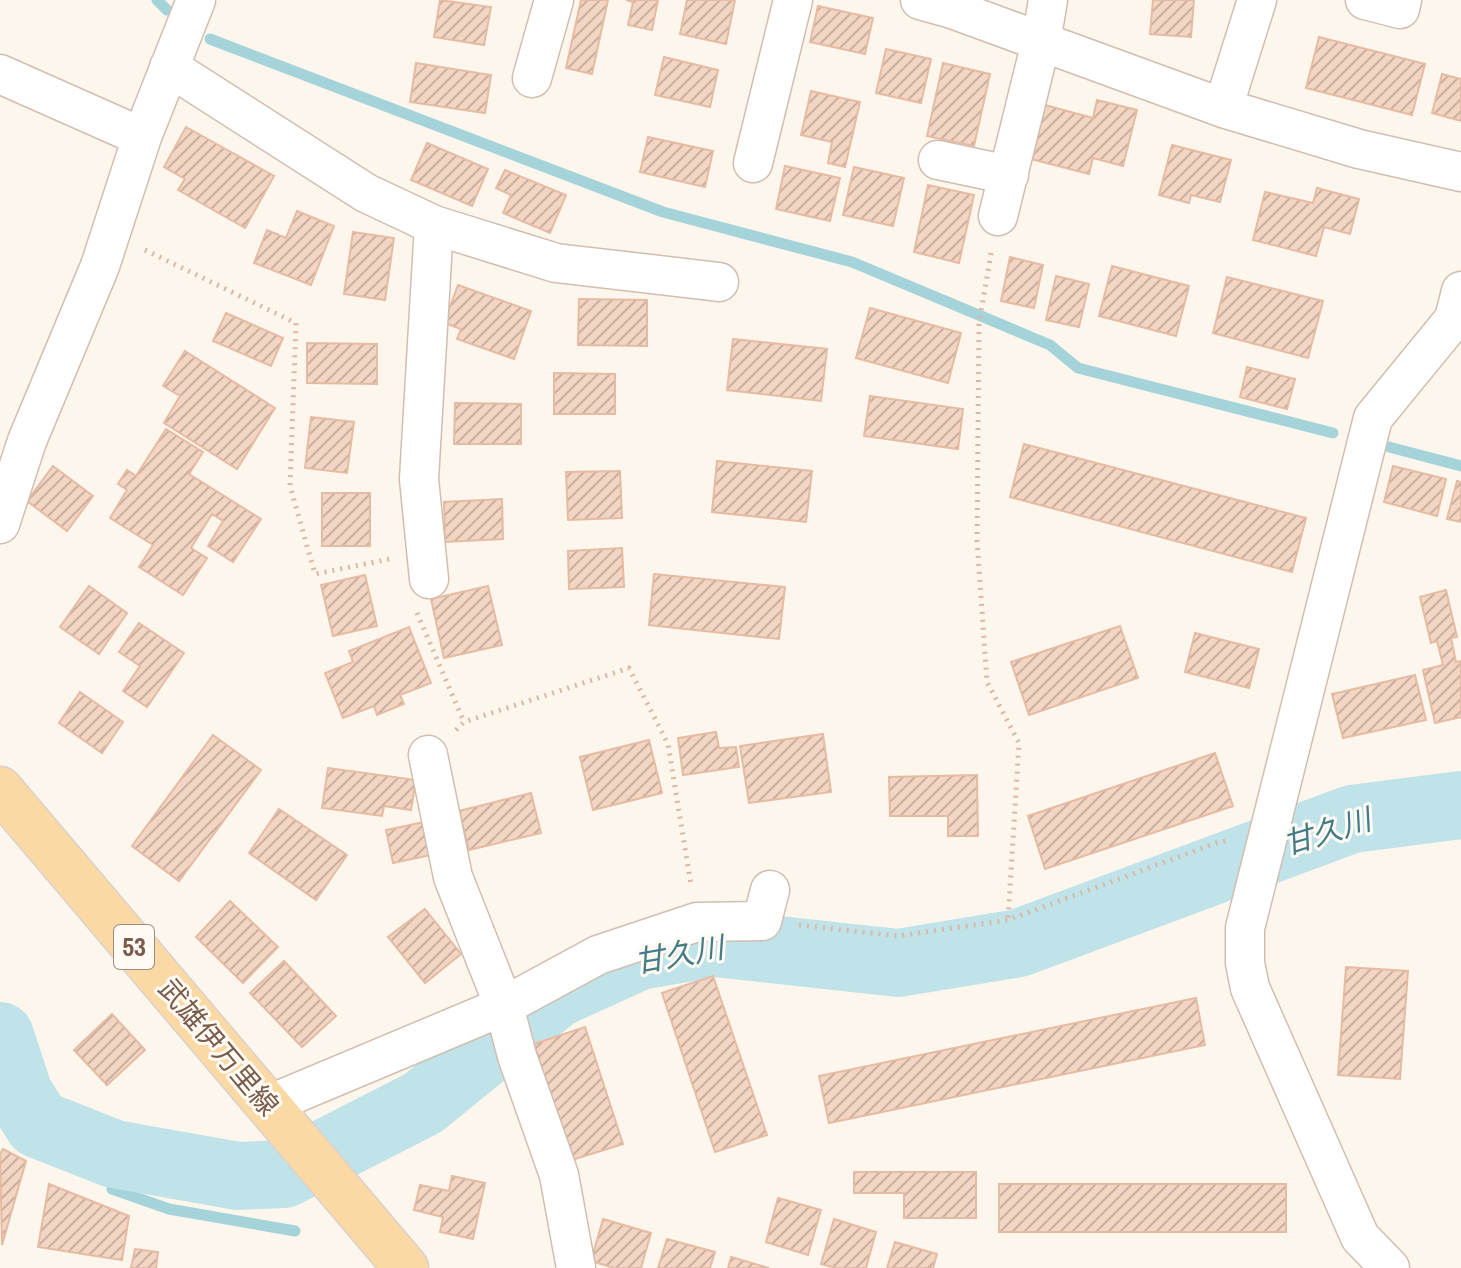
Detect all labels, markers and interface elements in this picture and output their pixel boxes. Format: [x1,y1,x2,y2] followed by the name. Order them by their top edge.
[1278,798,1378,863] water label: 甘久川
[114,925,154,969] road number: 53
[631,926,730,982] water label: 甘久川
[150,970,288,1124] street label: 武雄伊万里線

